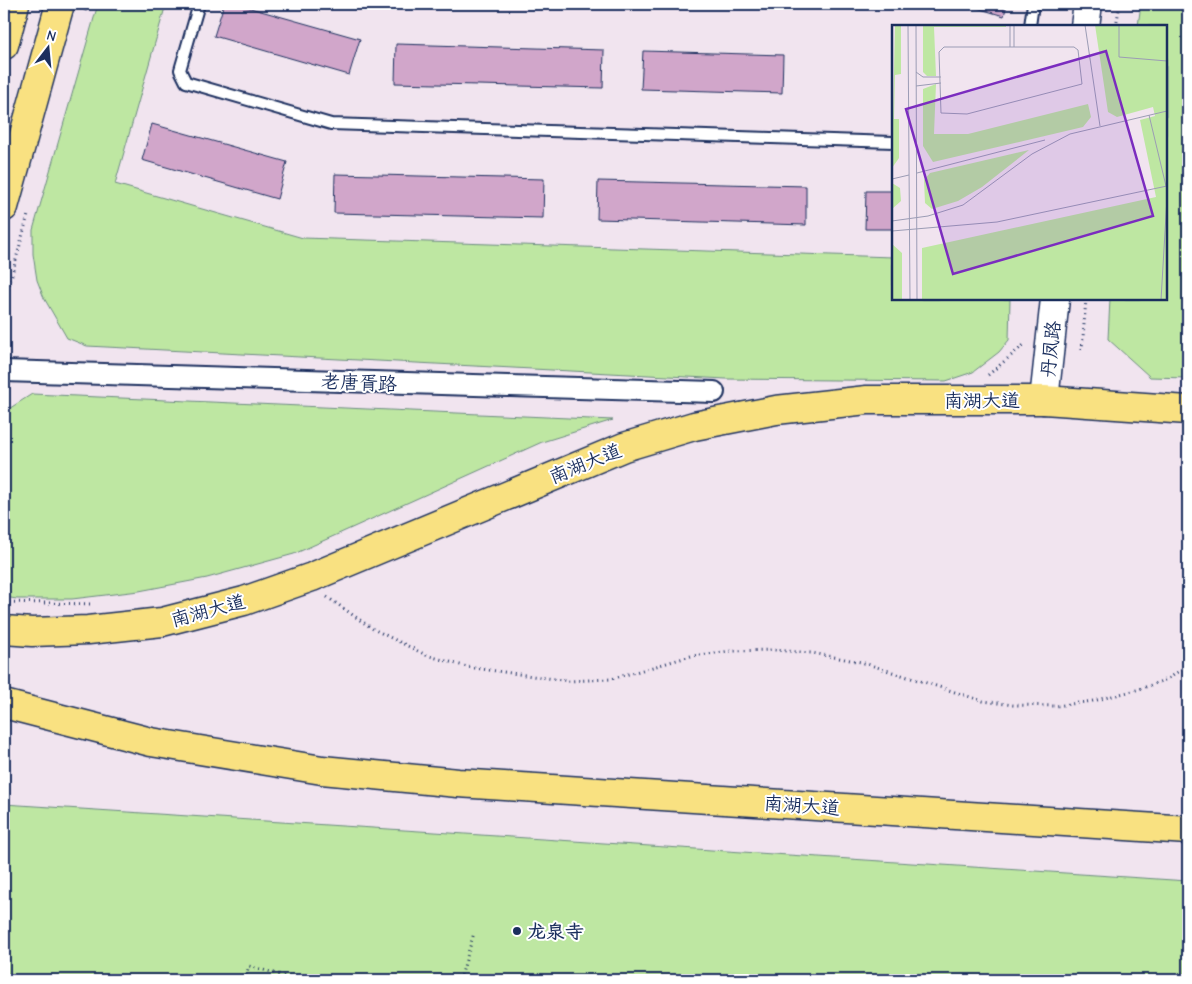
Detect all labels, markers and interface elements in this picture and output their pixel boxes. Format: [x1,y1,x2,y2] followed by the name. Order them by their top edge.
[22,22,72,72] north arrow
[892,25,1167,300] inset map
[45,27,58,45] text: N
[1037,320,1065,379] street label: 丹凤路
[321,371,397,395] street label: 老唐胥路
[944,390,1020,412] street label: 南湖大道
[546,439,625,488] street label: 南湖大道
[169,591,248,631] street label: 南湖大道
[763,792,841,820] street label: 南湖大道
[527,921,584,943] place label: 龙泉寺
[511,925,523,937] marker: 龙泉寺

